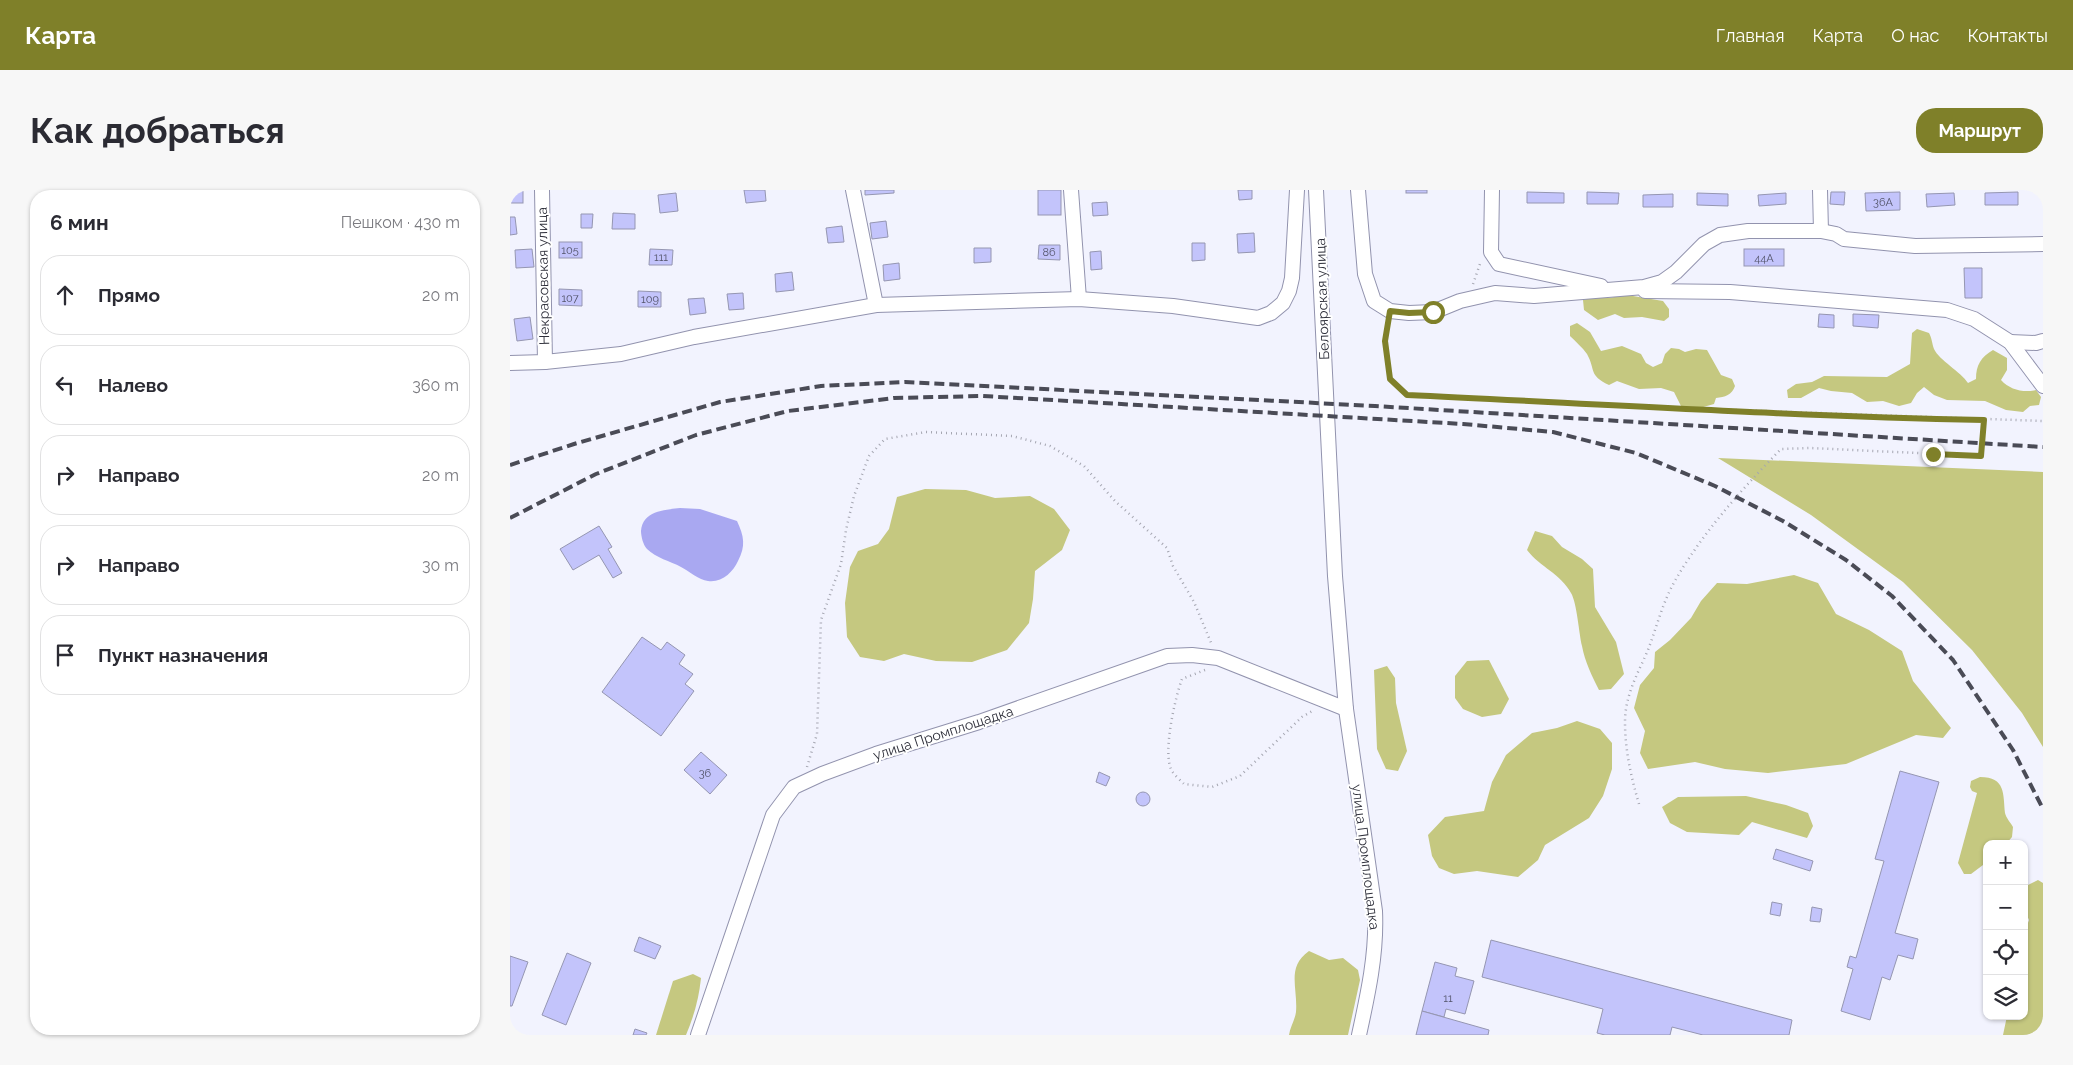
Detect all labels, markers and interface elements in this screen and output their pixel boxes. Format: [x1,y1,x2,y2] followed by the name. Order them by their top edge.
[25,21,96,50] text: Карта
[1716,25,1784,46] text: Главная
[1812,25,1863,46] text: Карта
[1891,25,1939,46] text: О нас
[1967,25,2048,46] text: Контакты
[1916,108,2043,153] button: Маршрут
[30,110,285,151] text: Как добраться
[1873,196,1893,209] house number: 36А
[534,207,552,345] street label: Некрасовская улица
[50,210,109,235] text: 6 мин
[341,213,460,232] text: Пешком · 430 m
[1312,238,1332,360] street label: Белоярская улица
[561,244,579,257] house number: 105
[1042,246,1056,259] house number: 86
[654,251,668,264] house number: 111
[1754,252,1774,265] house number: 44А
[51,281,79,309] icon: ahead
[98,284,160,306] text: Прямо
[422,286,459,305] text: 20 m
[561,292,579,305] house number: 107
[641,293,659,306] house number: 109
[1422,301,1445,324] route start
[51,371,79,399] icon: left
[98,374,168,396] text: Налево
[412,376,459,395] text: 360 m
[1922,443,1945,466] route end
[51,461,79,489] icon: right
[98,464,179,486] text: Направо
[422,466,459,485] text: 20 m
[51,551,79,579] icon: right
[98,554,179,576] text: Направо
[422,556,459,575] text: 30 m
[51,641,79,669] icon: arrive
[98,644,268,666] text: Пункт назначения
[871,703,1015,763] street label: улица Промплощадка
[699,767,712,780] house number: 36
[1349,783,1383,931] street label: улица Промплощадка
[1983,840,2028,1020] map controls
[1983,840,2028,885] button: +
[1983,885,2028,930] button: −
[1983,930,2028,975] button: locate
[1983,975,2028,1020] button: layers
[1443,992,1453,1005] house number: 11

